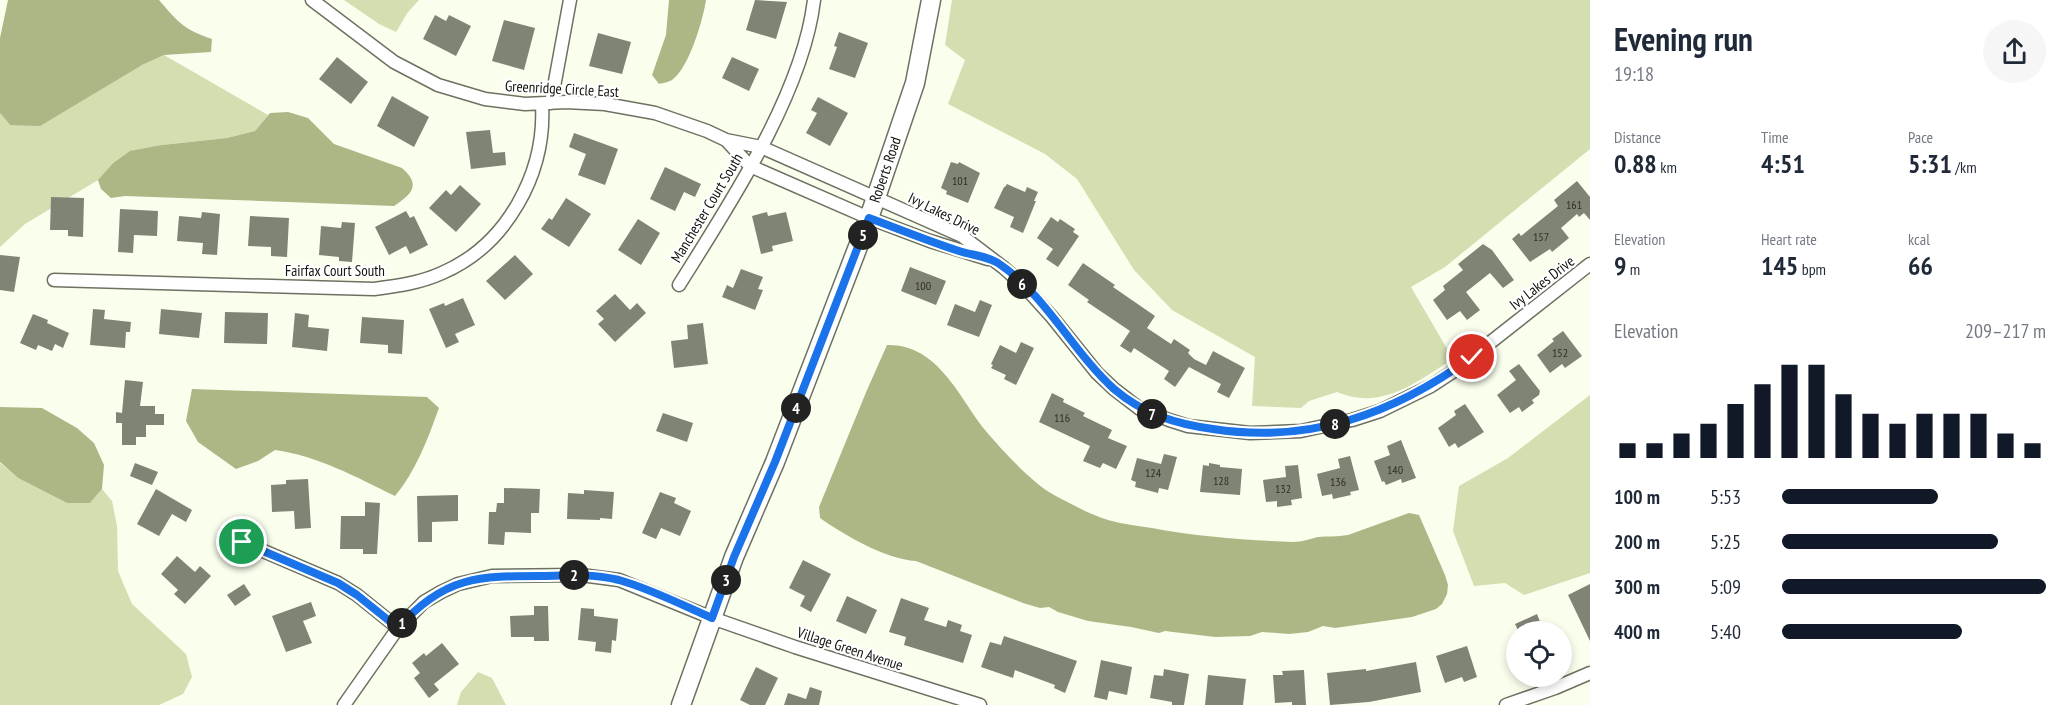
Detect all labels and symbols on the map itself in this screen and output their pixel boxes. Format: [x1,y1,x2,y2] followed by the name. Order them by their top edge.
[505,76,620,101] street label: Greenridge Circle East
[865,134,905,205] street label: Roberts Road
[666,150,747,266] street label: Manchester Court South
[952,173,968,188] house number: 101
[905,188,983,239] street label: Ivy Lakes Drive
[1566,197,1582,212] house number: 161
[848,220,878,250] pin: 5
[1533,229,1549,244] house number: 157
[1505,251,1578,314] street label: Ivy Lakes Drive
[285,261,385,280] street label: Fairfax Court South
[1007,269,1037,299] pin: 6
[915,278,931,293] house number: 100
[1446,331,1497,382] pin
[1552,345,1568,360] house number: 152
[781,393,811,423] pin: 4
[1137,399,1167,429] pin: 7
[1320,409,1350,439] pin: 8
[1054,410,1070,425] house number: 116
[1387,462,1403,477] house number: 140
[1145,465,1162,480] house number: 124
[1213,473,1229,488] house number: 128
[1330,474,1346,489] house number: 136
[1275,481,1291,496] house number: 132
[216,516,267,567] pin
[559,560,589,590] pin: 2
[711,565,741,595] pin: 3
[387,608,417,638] pin: 1
[794,622,905,675] street label: Village Green Avenue

